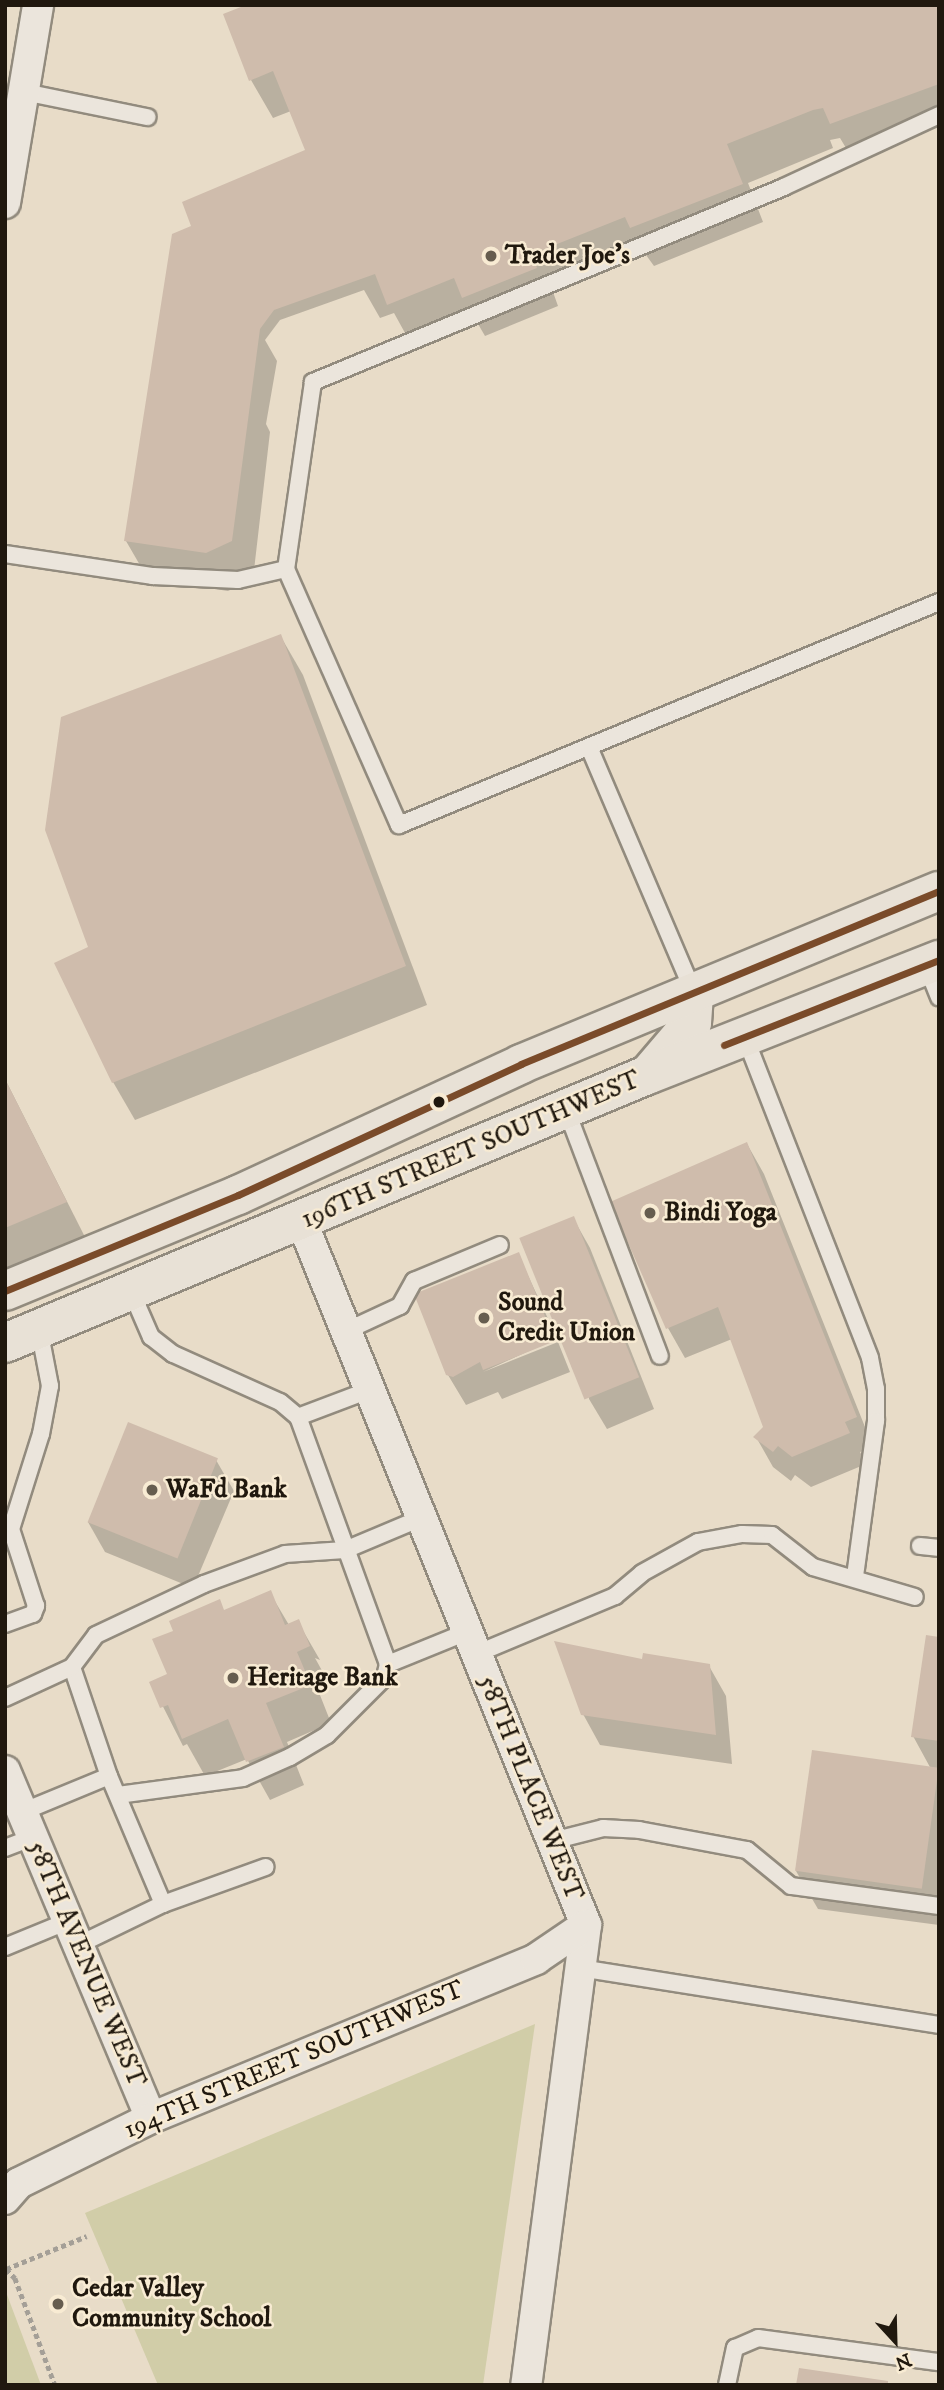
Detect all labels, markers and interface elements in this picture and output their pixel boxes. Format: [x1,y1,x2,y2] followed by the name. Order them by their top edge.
[505,240,630,272] place label: Trader Joe's
[483,248,499,264] marker: Trader Joe's
[297,1064,645,1236] street label: 196TH STREET SOUTHWEST
[432,1095,446,1109] unlabelled marker
[664,1197,777,1229] place label: Bindi Yoga
[642,1205,658,1221] marker: Bindi Yoga
[498,1287,635,1348] place label: Sound Credit Union
[476,1310,492,1326] marker: Sound Credit Union
[166,1474,287,1506] place label: WaFd Bank
[144,1482,160,1498] marker: WaFd Bank
[247,1662,398,1694] place label: Heritage Bank
[225,1670,241,1686] marker: Heritage Bank
[471,1671,589,1905] street label: 58TH PLACE WEST
[20,1836,152,2092] street label: 58TH AVENUE WEST
[119,1974,469,2146] street label: 194TH STREET SOUTHWEST
[72,2273,271,2334] place label: Cedar Valley Community School
[50,2296,66,2312] marker: Cedar Valley Community School
[860,2306,930,2376] north arrow
[892,2347,915,2375] text: N

